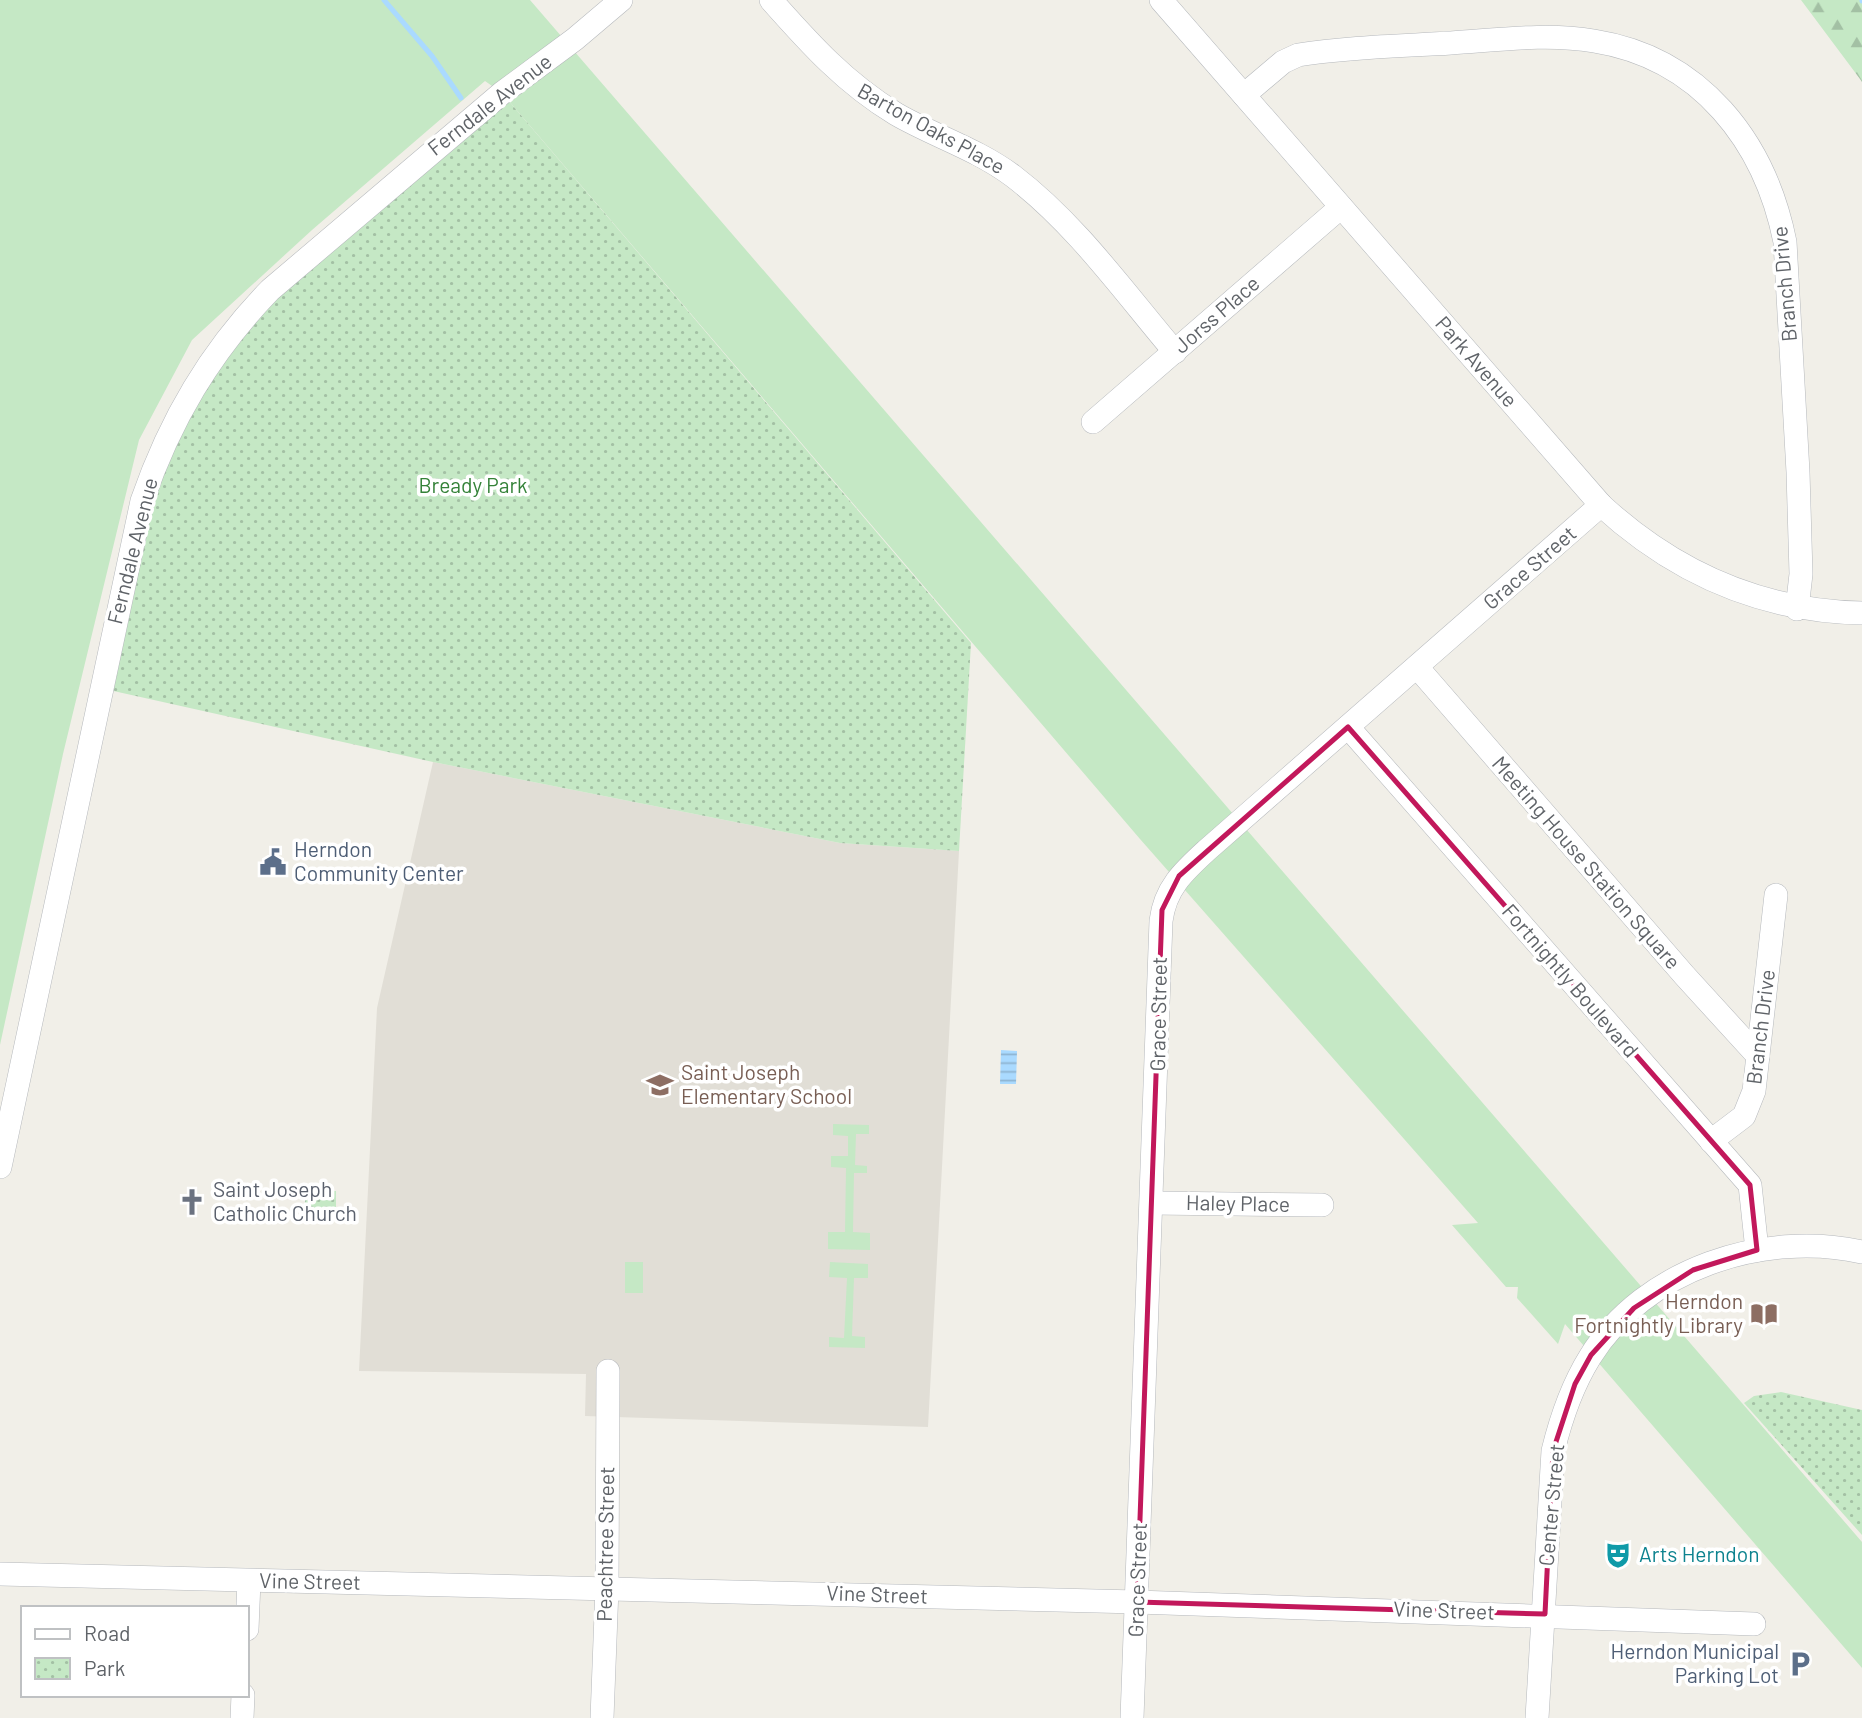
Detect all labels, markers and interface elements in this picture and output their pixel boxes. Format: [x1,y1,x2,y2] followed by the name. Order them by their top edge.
[422,48,556,160] street label: Ferndale Avenue
[854,77,1010,178] street label: Barton Oaks Place
[1766,225,1801,343] street label: Branch Drive
[1168,270,1264,358] street label: Jorss Place
[1431,310,1523,412] street label: Park Avenue
[418,472,528,497] park label: Bready Park
[101,475,162,627] street label: Ferndale Avenue
[1477,520,1581,614] street label: Grace Street
[1488,750,1686,974] street label: Meeting House Station Square
[294,836,464,885] place label: Herndon Community Center
[258,847,288,877] public building icon: Herndon Community Center
[1498,898,1644,1062] street label: Fortnightly Boulevard
[1144,956,1171,1072] street label: Grace Street
[1740,968,1779,1086] street label: Branch Drive
[681,1059,852,1108] place label: Saint Joseph Elementary School
[645,1070,675,1100] school or university icon: Saint Joseph Elementary School
[213,1176,357,1225] place label: Saint Joseph Catholic Church
[177,1187,207,1217] church icon: Saint Joseph Catholic Church
[1186,1189,1290,1216] street label: Haley Place
[1574,1288,1743,1337] place label: Herndon Fortnightly Library
[1749,1299,1779,1329] library icon: Herndon Fortnightly Library
[1533,1443,1568,1567] street label: Center Street
[591,1466,618,1622] street label: Peachtree Street
[1122,1522,1151,1638] street label: Grace Street
[1603,1540,1633,1570] theatre icon: Arts Herndon
[1639,1541,1760,1566] place label: Arts Herndon
[259,1567,361,1594] street label: Vine Street
[826,1579,928,1608] street label: Vine Street
[1393,1595,1495,1624] street label: Vine Street
[21,1606,248,1697] legend
[84,1620,130,1645] text: Road
[1610,1638,1779,1687] place label: Herndon Municipal Parking Lot
[1785,1649,1815,1679] parking icon: Herndon Municipal Parking Lot
[84,1655,125,1680] text: Park

